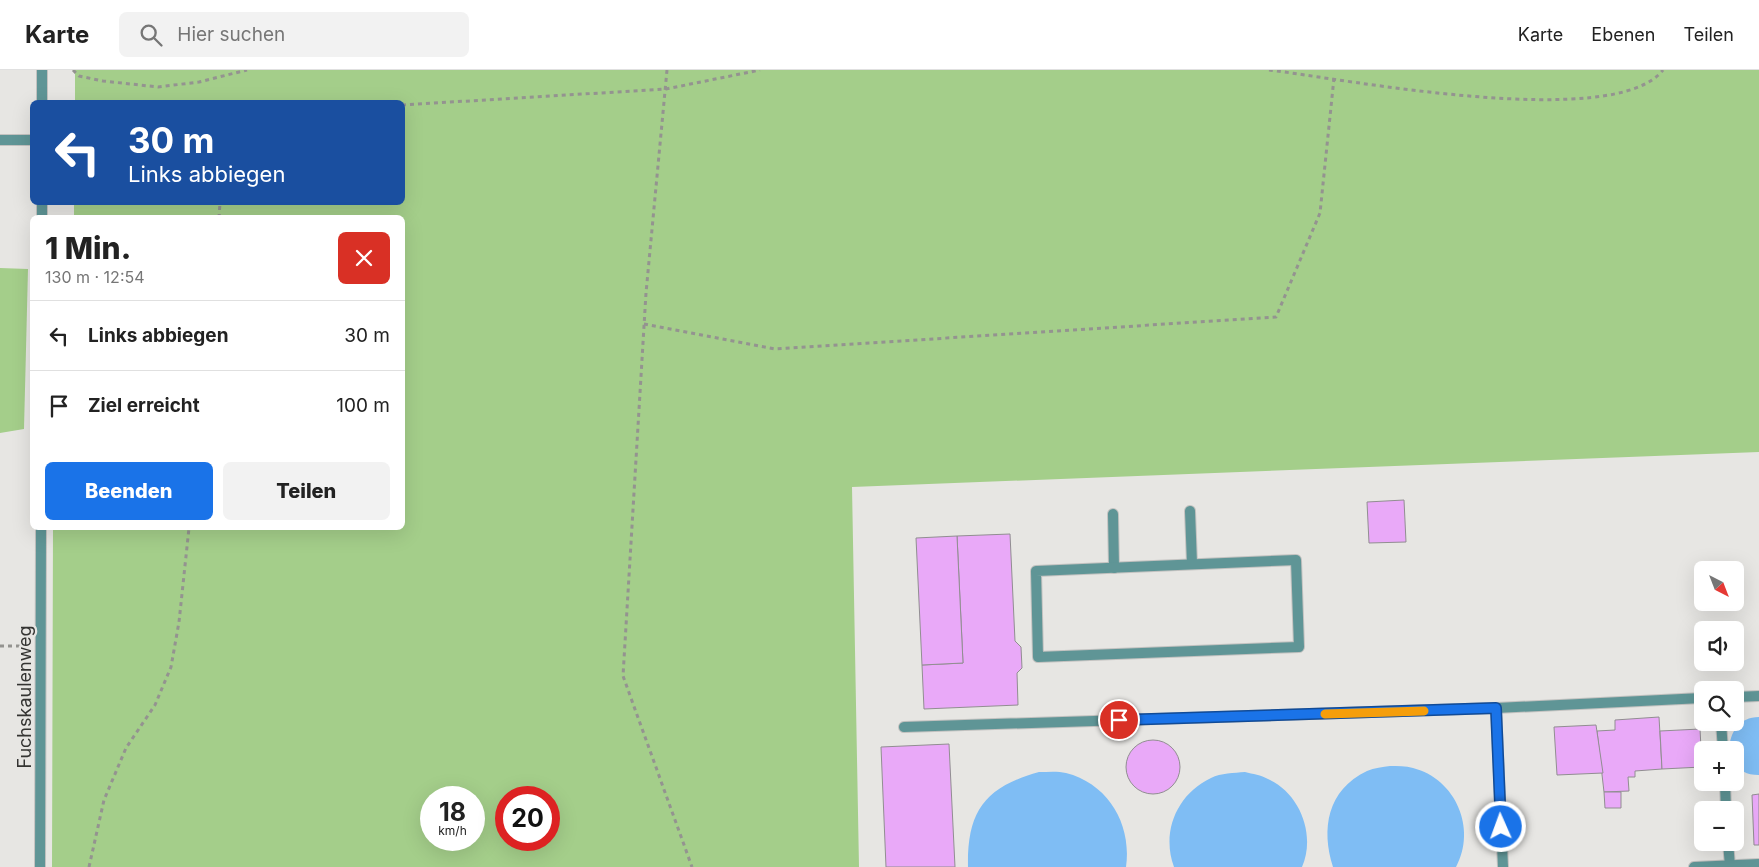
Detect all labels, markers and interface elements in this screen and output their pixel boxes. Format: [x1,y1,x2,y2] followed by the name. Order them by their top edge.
[119,12,469,57] search box
[25,20,89,49] text: Karte
[137,21,165,49] icon: search
[177,23,285,46] text: Hier suchen
[1518,24,1563,45] text: Karte
[1591,24,1655,45] text: Ebenen
[1683,24,1734,45] text: Teilen
[128,119,214,161] text: 30 m
[45,120,110,185] icon: left
[128,161,285,187] text: Links abbiegen
[45,230,131,266] text: 1 Min.
[338,232,390,284] button: close
[45,267,145,287] text: 130 m · 12:54
[45,322,73,350] icon: left
[88,324,229,347] text: Links abbiegen
[344,324,390,347] text: 30 m
[45,392,73,420] icon: arrive
[88,394,200,417] text: Ziel erreicht
[336,394,390,417] text: 100 m
[45,462,213,520] button: Beenden
[223,462,390,520] button: Teilen
[1694,561,1744,611] north arrow
[1694,561,1744,851] map controls
[1694,621,1744,671] button: sound
[14,625,35,769] street label: Fuchskaulenweg
[1694,681,1744,731] button: search
[1098,699,1140,741] pin
[1105,706,1133,734] icon: arrive
[1694,741,1744,791] button: +
[495,786,560,851] speed limit sign: 20
[439,797,466,827] text: 18
[1474,800,1526,852] position arrow
[1694,801,1744,851] button: −
[438,823,467,838] text: km/h

